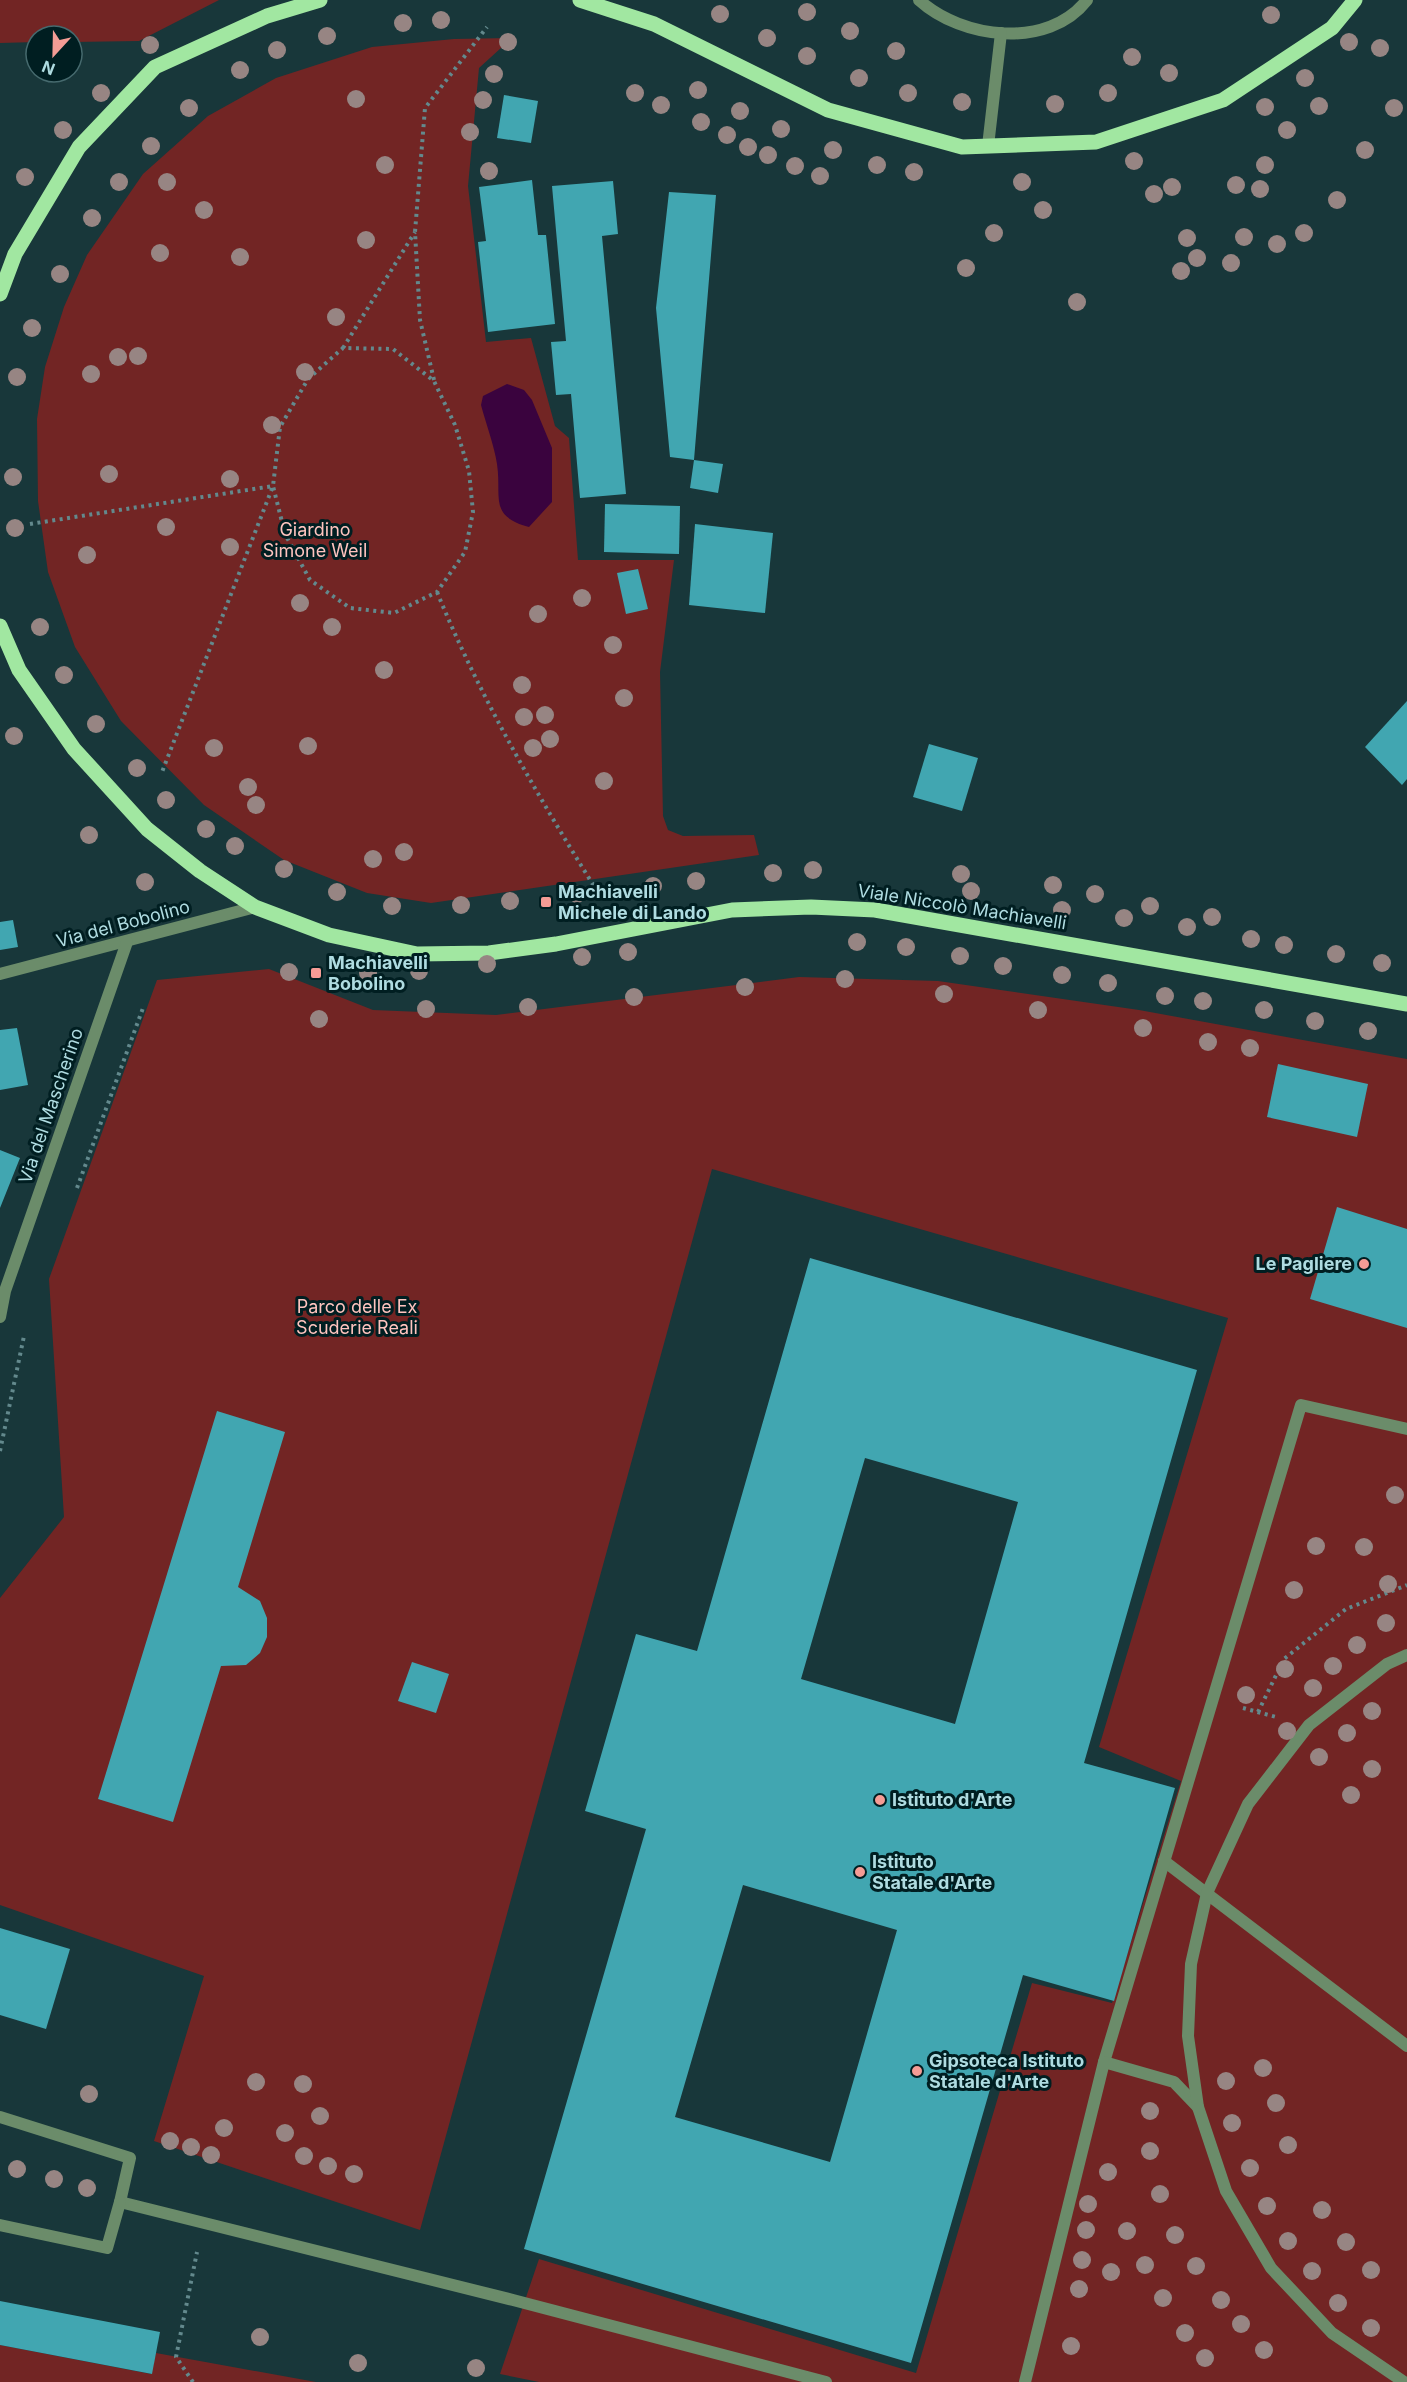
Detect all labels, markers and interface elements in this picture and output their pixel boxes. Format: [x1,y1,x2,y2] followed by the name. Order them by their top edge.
[24,24,84,84] north arrow
[39,56,58,79] text: N
[263,519,367,561] park label: Giardino Simone Weil
[856,880,1068,933] street label: Viale Niccolò Machiavelli
[558,881,707,923] place label: Machiavelli Michele di Lando
[539,895,553,909] marker: Machiavelli Michele di Lando
[54,896,192,951] street label: Via del Bobolino
[328,952,428,994] place label: Machiavelli Bobolino
[309,966,323,980] marker: Machiavelli Bobolino
[14,1025,87,1186] street label: Via del Mascherino
[1255,1253,1352,1274] place label: Le Pagliere
[1357,1257,1371,1271] marker: Le Pagliere
[296,1296,418,1338] park label: Parco delle Ex Scuderie Reali
[892,1789,1013,1810] place label: Istituto d'Arte
[873,1793,887,1807] marker: Istituto d'Arte
[872,1851,992,1893] place label: Istituto Statale d'Arte
[853,1865,867,1879] marker: Istituto Statale d'Arte
[929,2050,1084,2092] place label: Gipsoteca Istituto Statale d'Arte
[910,2064,924,2078] marker: Gipsoteca Istituto Statale d'Arte

